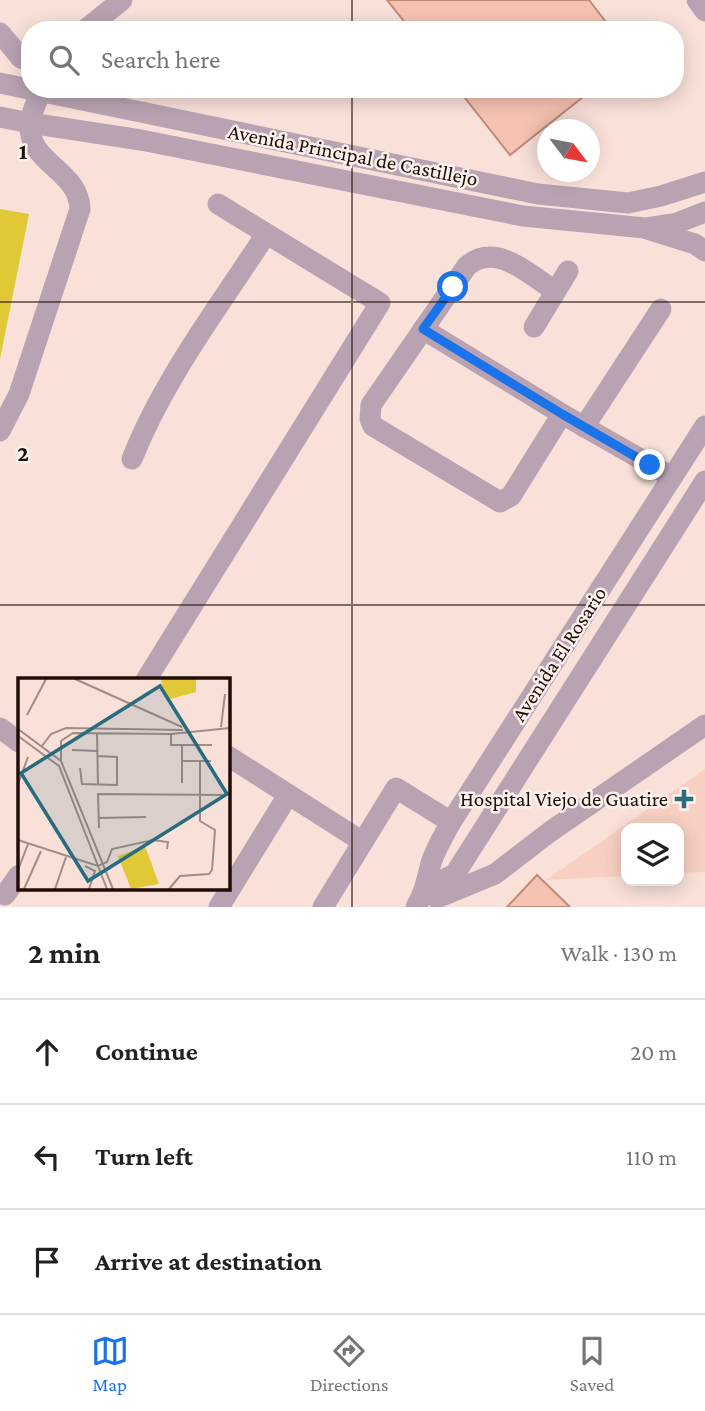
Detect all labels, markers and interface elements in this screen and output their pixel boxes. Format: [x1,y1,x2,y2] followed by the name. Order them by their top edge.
[21,21,684,98] search box
[45,41,83,79] icon: search
[101,45,220,74] text: Search here
[226,119,480,191] street label: Avenida Principal de Castillejo
[537,119,600,182] north arrow
[19,138,28,164] text: 1
[437,271,468,302] route start
[17,440,29,466] text: 2
[634,449,665,480] route end
[507,582,611,726] street label: Avenida El Rosario
[18,678,229,890] inset map
[460,787,668,811] place label: Hospital Viejo de Guatire
[674,789,694,809] marker: Hospital Viejo de Guatire
[621,823,684,886] map controls
[621,823,684,886] button: layers
[28,936,100,969] text: 2 min
[561,940,677,966] text: Walk · 130 m
[28,1033,66,1071] icon: ahead
[95,1037,198,1066] text: Continue
[630,1039,677,1065] text: 20 m
[28,1138,66,1176] icon: left
[95,1142,193,1171] text: Turn left
[626,1144,677,1170] text: 110 m
[28,1243,66,1281] icon: arrive
[95,1247,322,1276] text: Arrive at destination
[91,1332,129,1395] tab: Map
[310,1332,389,1395] tab: Directions
[570,1332,614,1395] tab: Saved

